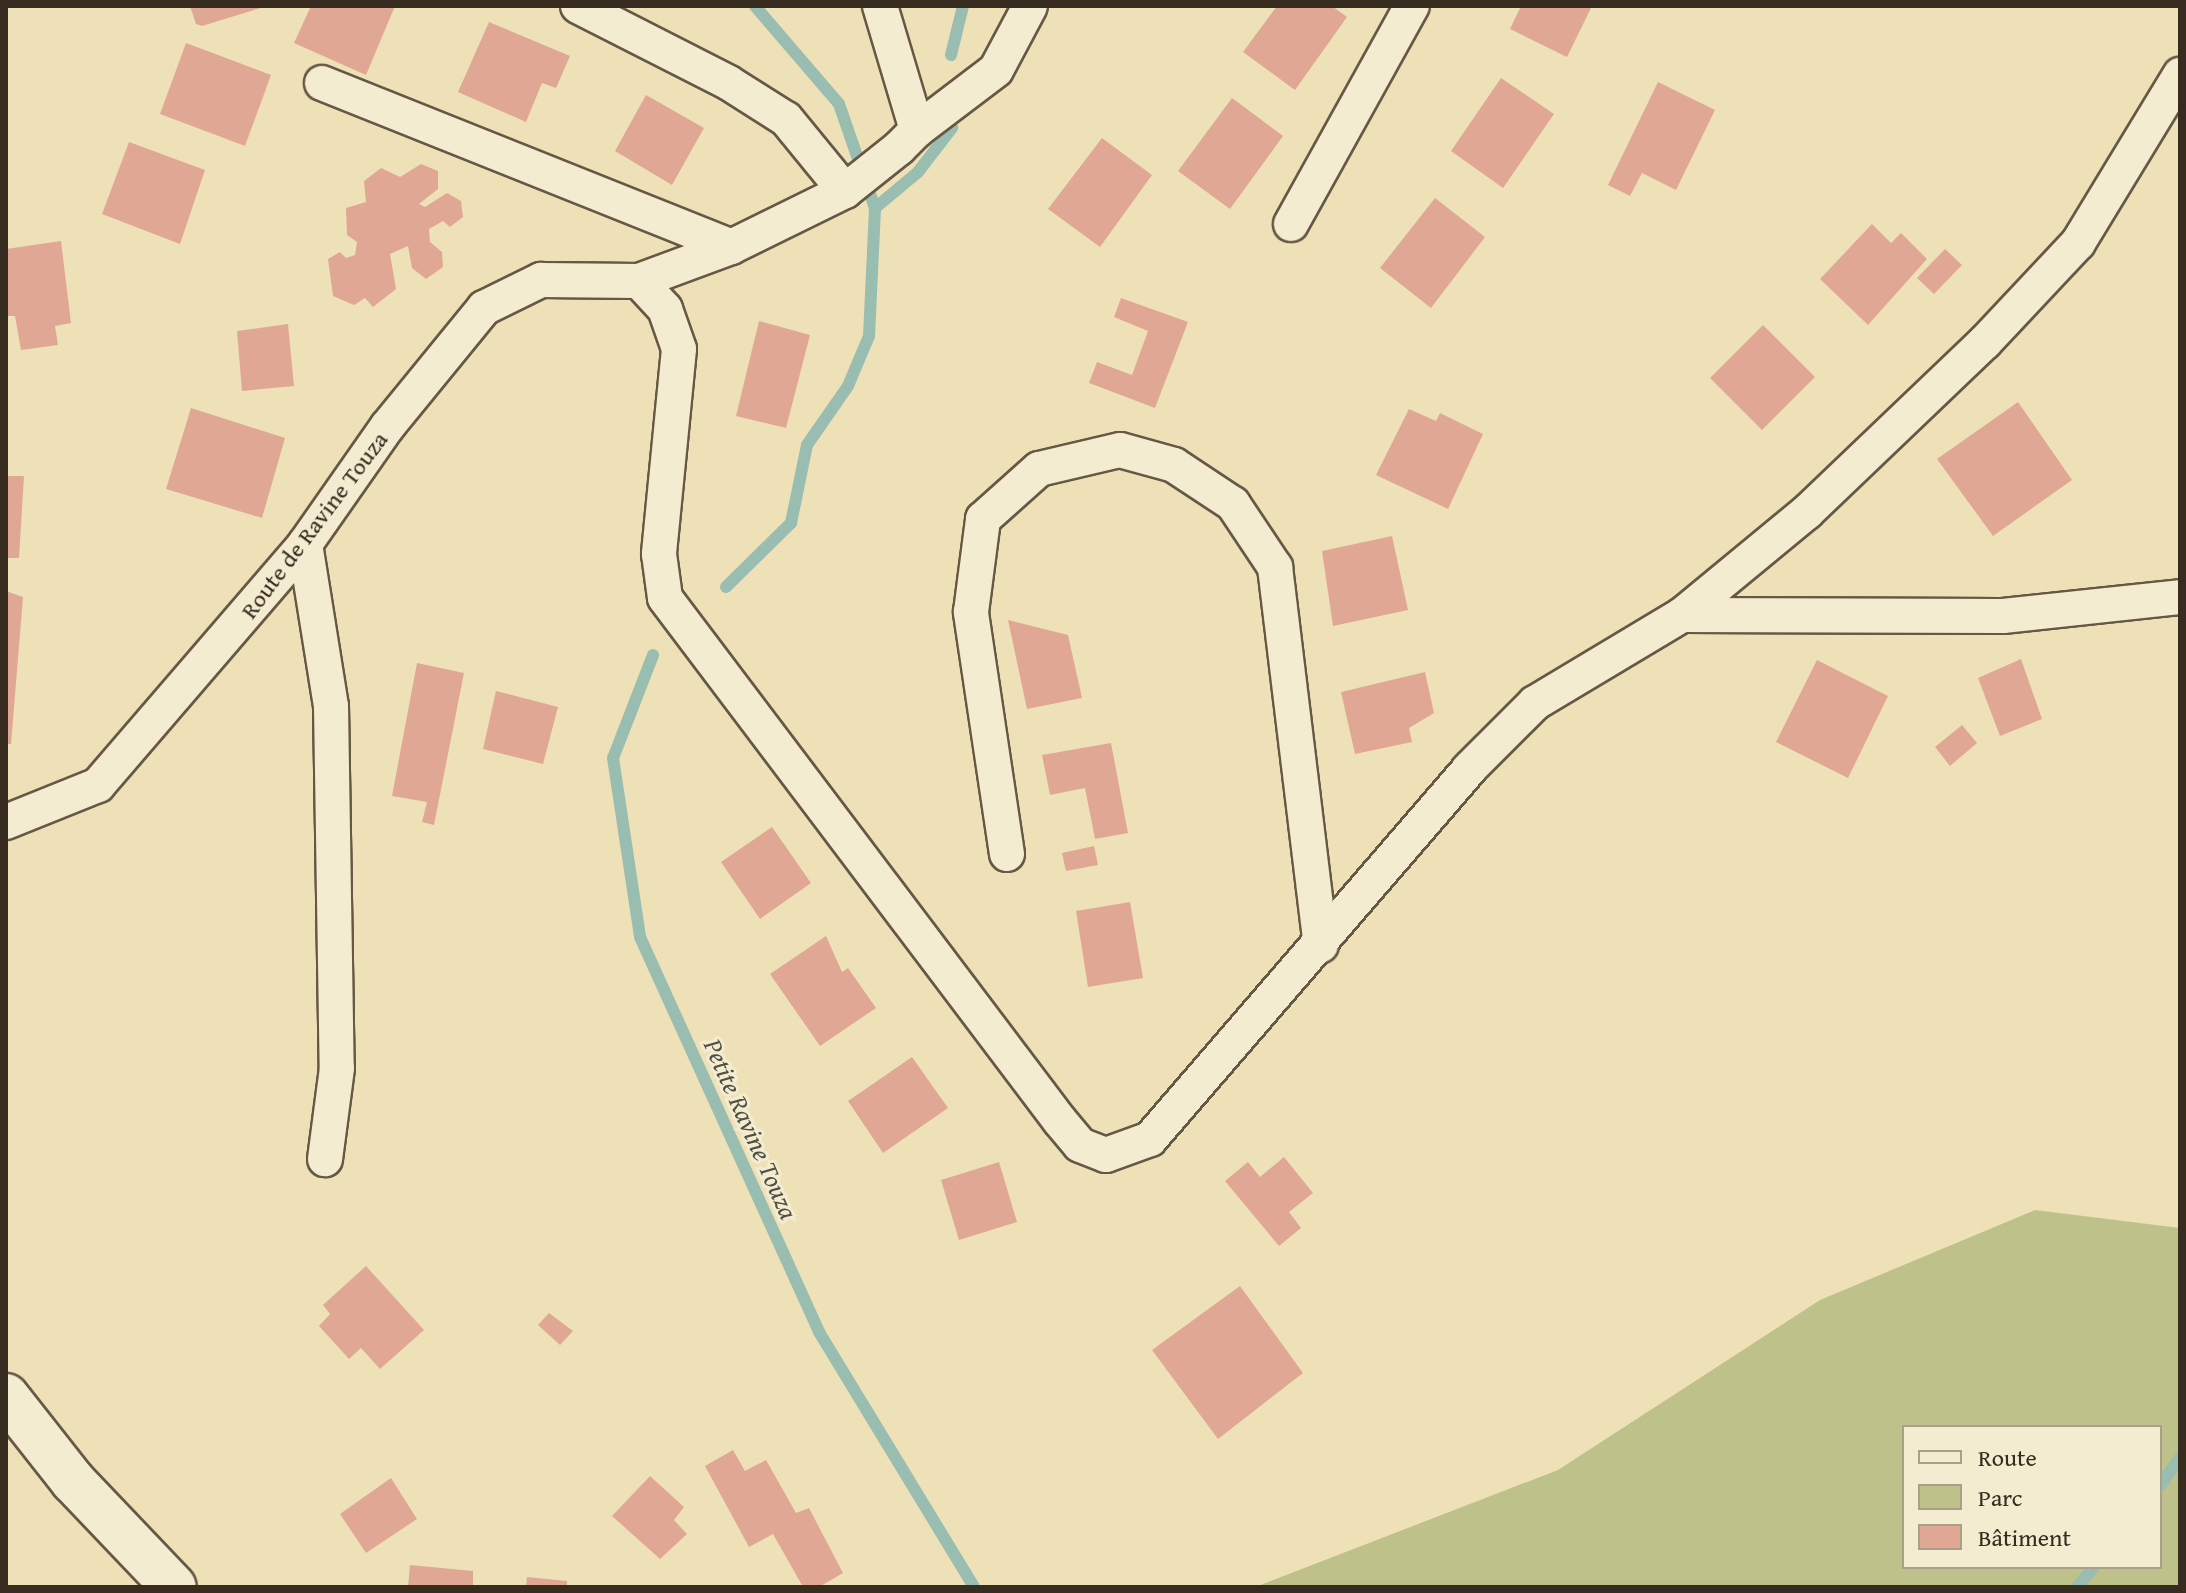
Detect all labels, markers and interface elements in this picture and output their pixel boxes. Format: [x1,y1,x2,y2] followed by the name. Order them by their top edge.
[234,426,394,624] street label: Route de Ravine Touza
[697,1034,805,1224] water label: Petite Ravine Touza
[1902,1425,2162,1569] legend
[1978,1440,2037,1475] text: Route
[1978,1480,2022,1515] text: Parc
[1978,1520,2071,1555] text: Bâtiment

